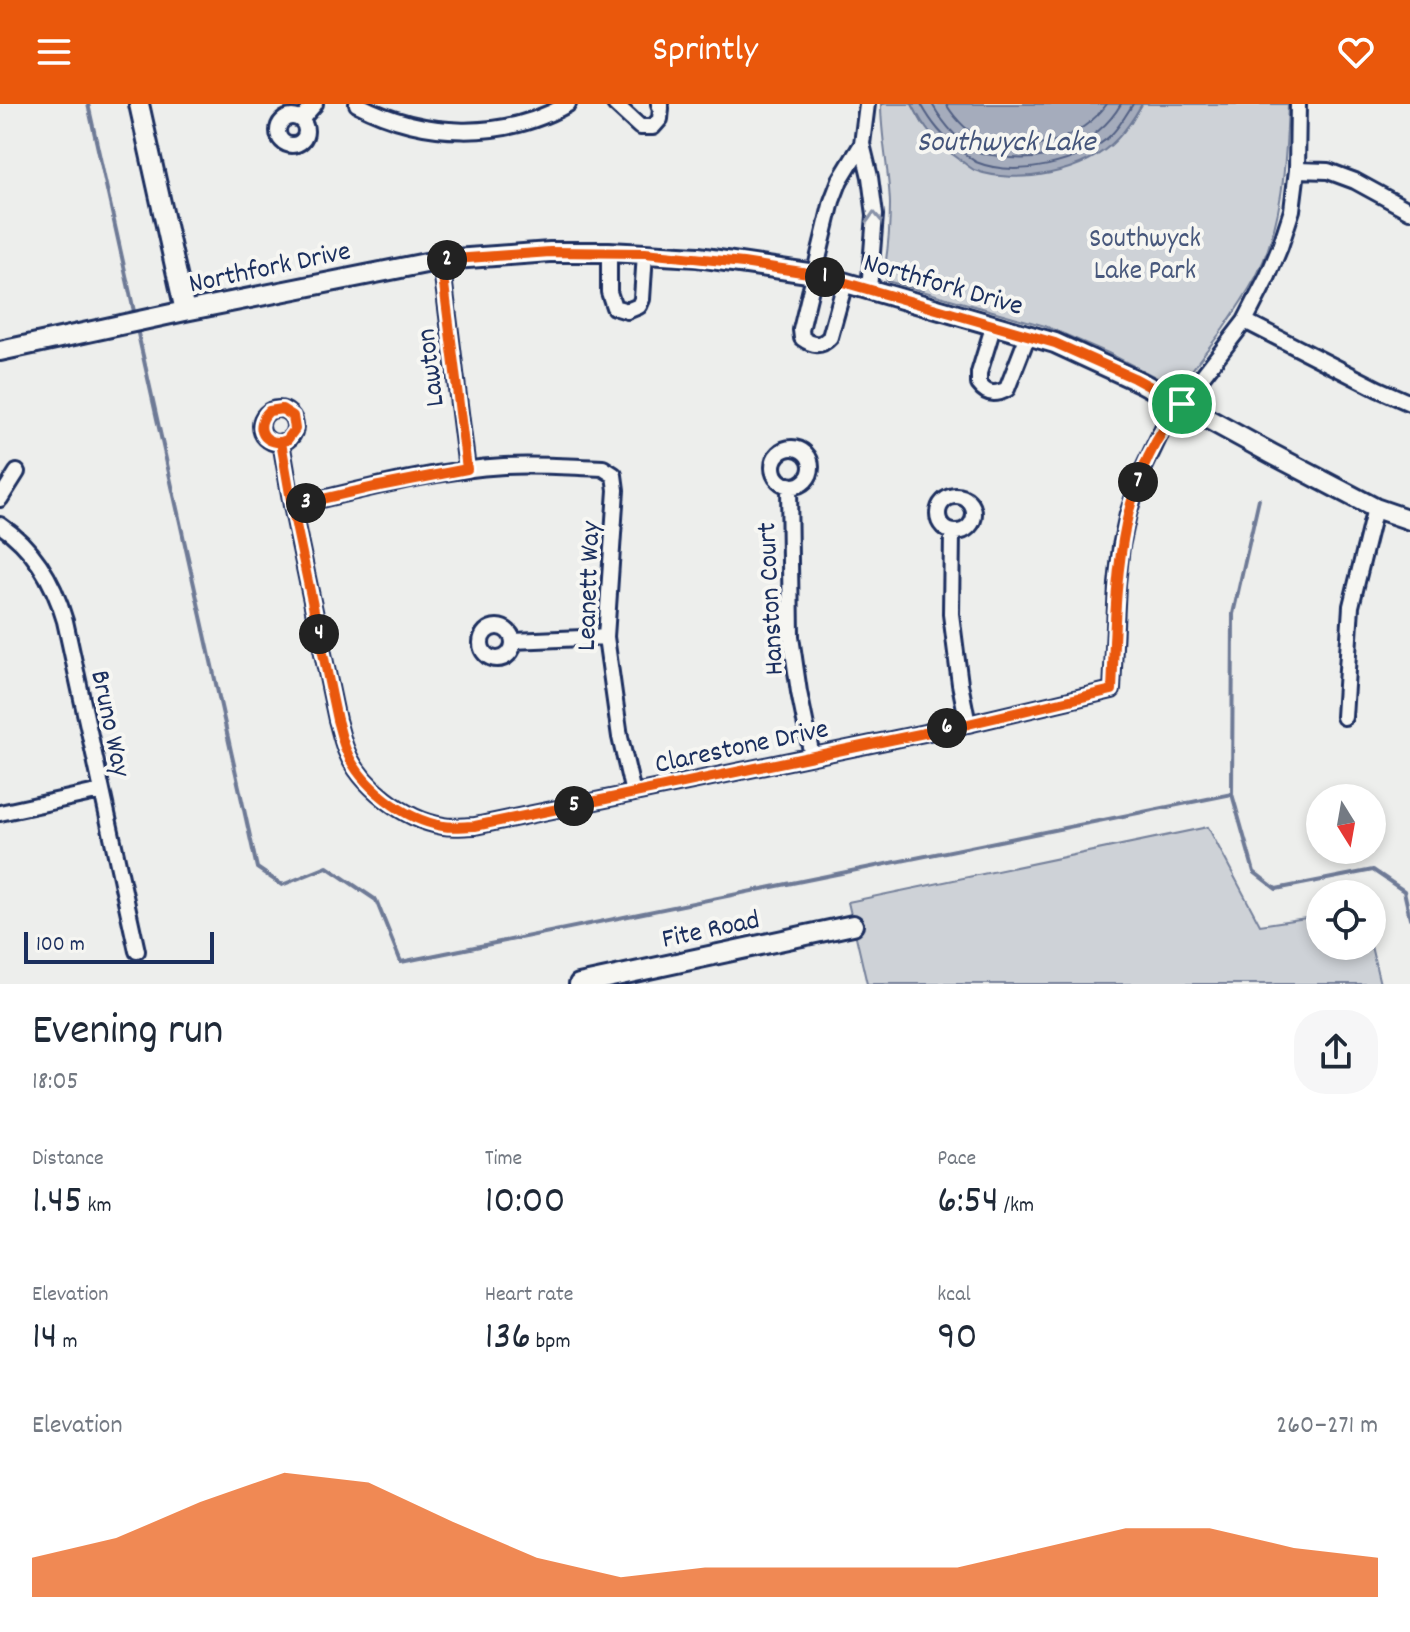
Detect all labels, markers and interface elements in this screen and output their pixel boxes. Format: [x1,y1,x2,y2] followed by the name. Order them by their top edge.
[652,26,758,78] text: Sprintly
[32,30,76,74] icon: menu
[1334,30,1378,74] icon: heart
[917,123,1097,166] water label: Southwyck Lake
[866,210,883,223] one-way arrow
[1089,221,1201,293] park label: Southwyck Lake Park
[185,233,355,307] street label: Northfork Drive
[427,240,467,280] pin: 2
[442,244,452,275] text: 2
[858,245,1027,329] street label: Northfork Drive
[805,257,845,297] pin: 1
[823,261,827,292] text: 1
[408,326,458,409] street label: Lawton
[1148,370,1216,438] pin
[1160,382,1204,426] icon: arrive
[1118,462,1158,502] pin: 7
[1134,466,1142,497] text: 7
[286,483,326,523] pin: 3
[301,487,311,518] text: 3
[569,520,613,652] street label: Leanett Way
[749,521,797,676] street label: Hanston Court
[299,614,339,654] pin: 4
[314,618,324,649] text: 4
[77,667,139,782] street label: Bruno Way
[927,708,967,748] pin: 6
[652,711,833,787] street label: Clarestone Drive
[942,712,952,743] text: 6
[1306,784,1386,864] north arrow
[1306,784,1386,960] map controls
[554,786,594,826] pin: 5
[569,790,579,821] text: 5
[1306,880,1386,960] button: locate
[658,902,764,962] street label: Fite Road
[24,928,214,964] scale bar
[36,930,85,961] text: 100 m
[32,1002,223,1065] text: Evening run
[1294,1010,1378,1094] button: share
[32,1064,79,1101] text: 18:05
[32,1144,104,1175] text: Distance
[485,1144,522,1175] text: Time
[937,1144,976,1175] text: Pace
[32,1175,83,1232] text: 1.45
[485,1175,565,1232] text: 10:00
[937,1175,999,1232] text: 6:54
[83,1191,112,1222] text: km
[999,1191,1034,1222] text: /km
[32,1280,109,1311] text: Elevation
[485,1280,574,1311] text: Heart rate
[937,1280,971,1311] text: kcal
[32,1311,57,1368] text: 14
[485,1311,531,1368] text: 136
[937,1311,977,1368] text: 90
[57,1327,78,1358] text: m
[531,1327,571,1358] text: bpm
[32,1408,122,1445] text: Elevation
[1276,1408,1378,1445] text: 260–271 m

